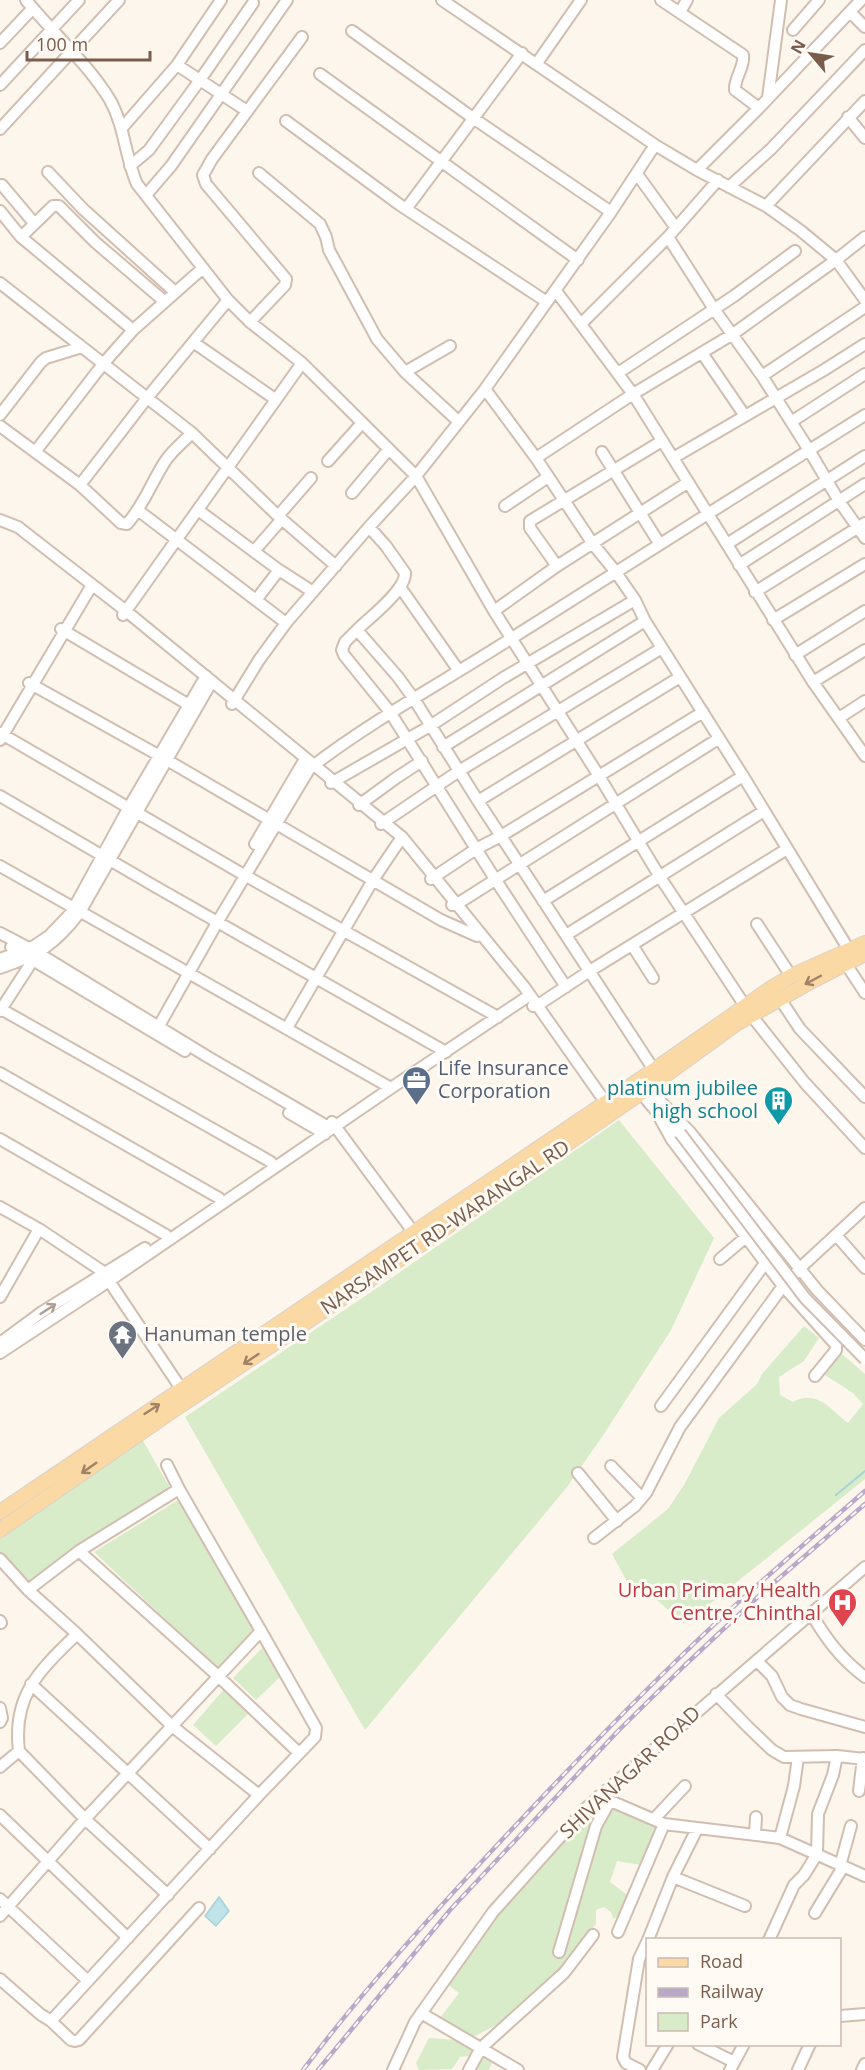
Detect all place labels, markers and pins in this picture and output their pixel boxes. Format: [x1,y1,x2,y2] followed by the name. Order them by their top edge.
[438,1054,569,1104] place label: Life Insurance Corporation
[401,1064,433,1106] office icon: Life Insurance Corporation
[607,1074,758,1124] place label: platinum jubilee high school
[763,1084,795,1126] building icon: platinum jubilee high school
[107,1318,139,1360] temple icon: Hanuman temple
[144,1320,307,1347] place label: Hanuman temple
[618,1576,821,1626] place label: Urban Primary Health Centre, Chinthal
[826,1586,858,1628] hospital icon: Urban Primary Health Centre, Chinthal

